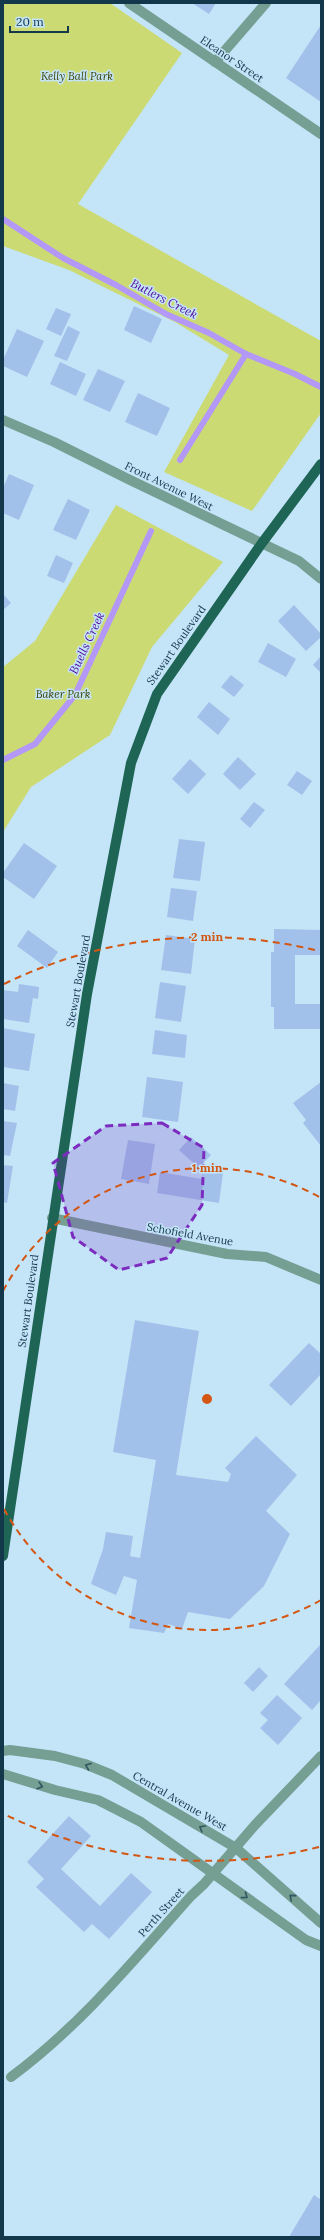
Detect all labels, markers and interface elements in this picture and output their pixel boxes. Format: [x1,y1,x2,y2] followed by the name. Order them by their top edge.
[10,8,68,34] scale bar
[16,14,44,29] text: 20 m
[198,33,267,86] street label: Eleanor Street
[41,69,113,83] park label: Kelly Ball Park
[128,275,200,322] water label: Butlers Creek
[122,458,216,514] street label: Front Avenue West
[143,602,209,687] street label: Stewart Boulevard
[66,609,107,676] water label: Buells Creek
[36,687,91,701] park label: Baker Park
[191,929,223,944] text: 2 min
[63,933,93,1028] street label: Stewart Boulevard
[192,1160,223,1175] text: 1 min
[146,1219,234,1249] street label: Schofield Avenue
[15,1253,42,1348] street label: Stewart Boulevard
[200,1392,214,1406] centre of rings
[85,1762,92,1770] one-way arrow
[130,1768,230,1834] street label: Central Avenue West
[36,1781,43,1790] one-way arrow
[199,1826,206,1833] one-way arrow
[135,1884,188,1940] street label: Perth Street
[241,1892,248,1899] one-way arrow
[289,1894,296,1901] one-way arrow

